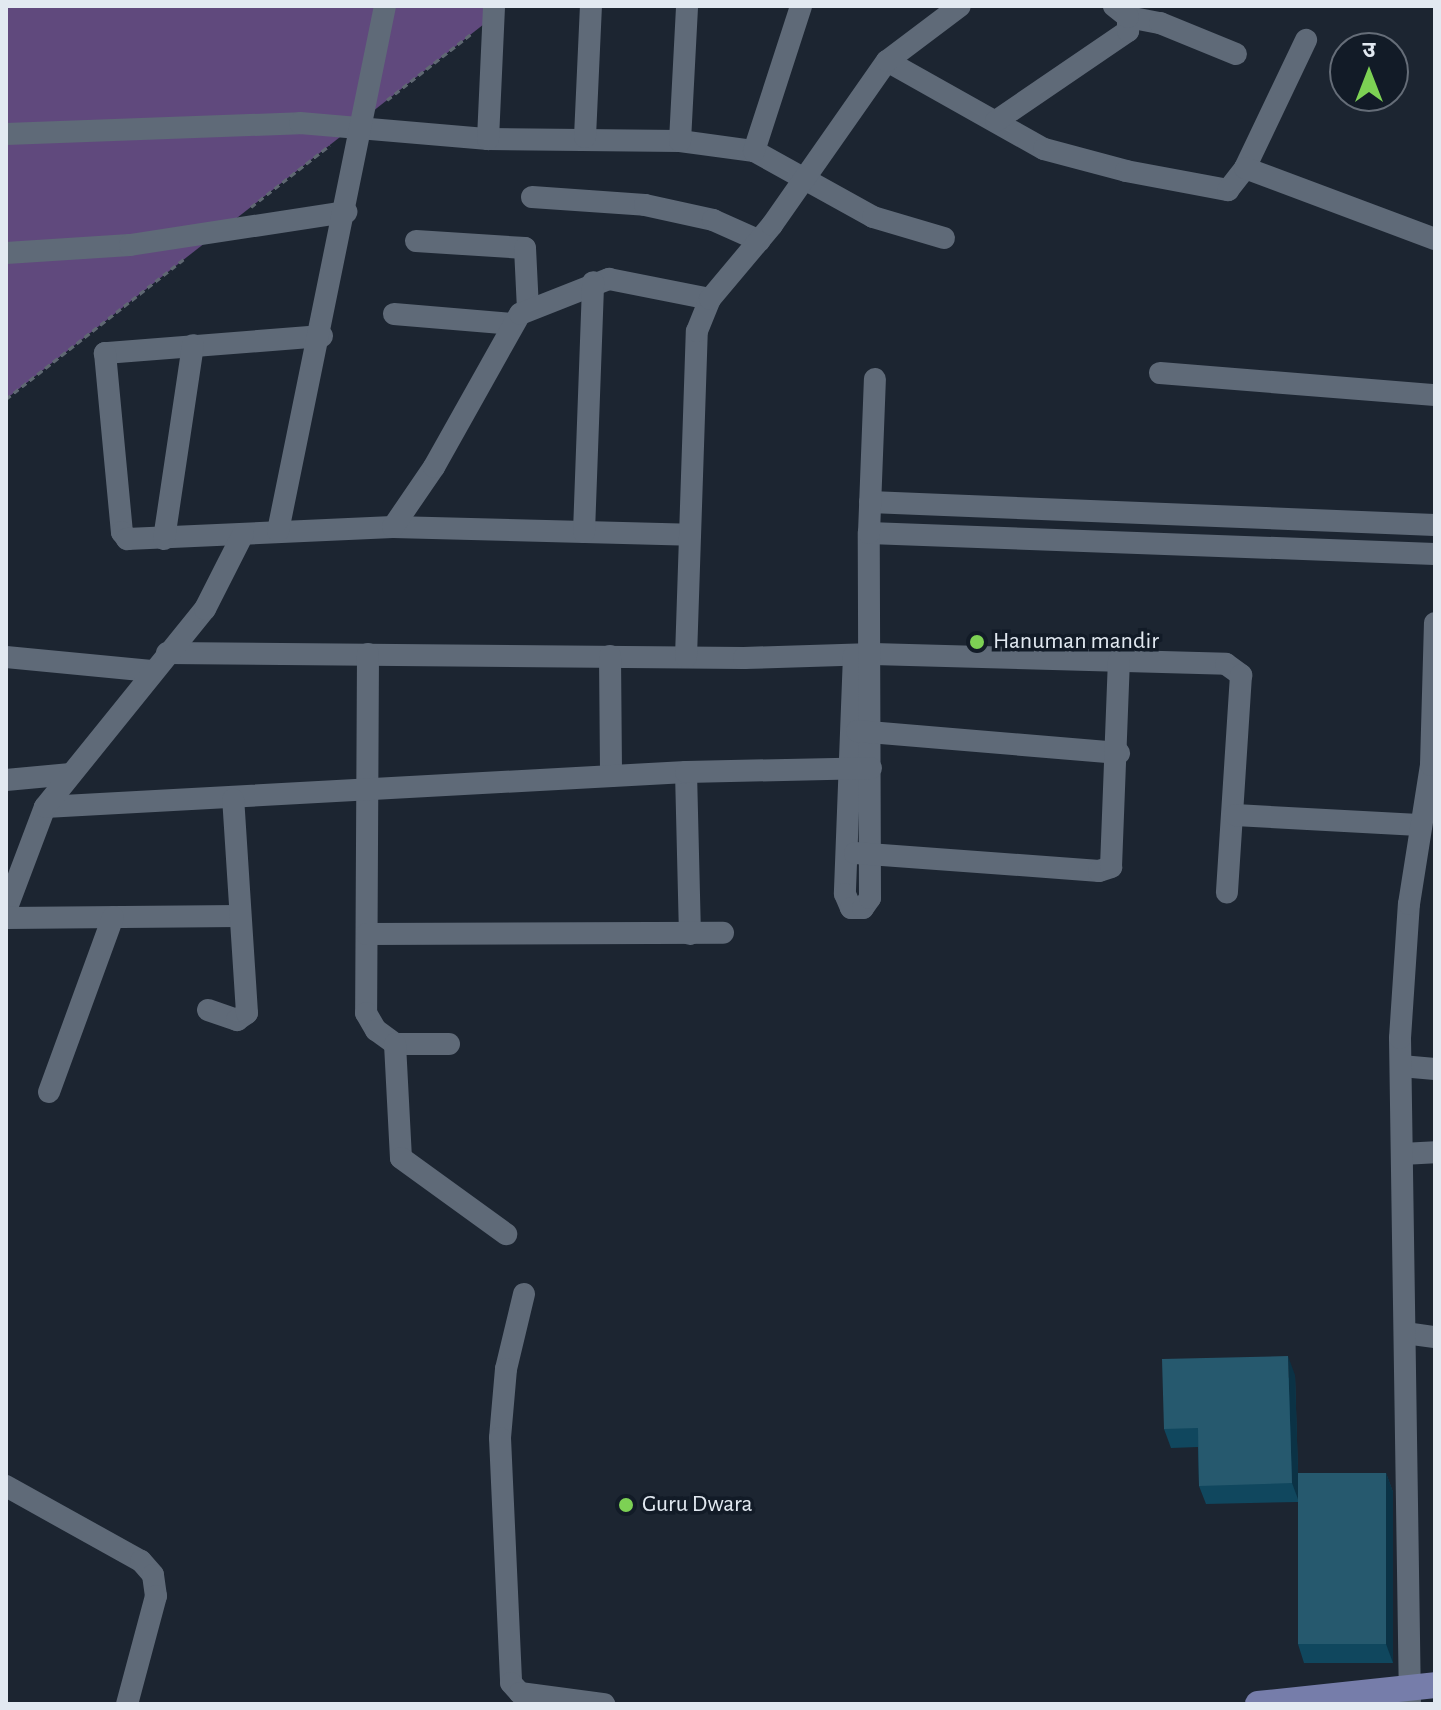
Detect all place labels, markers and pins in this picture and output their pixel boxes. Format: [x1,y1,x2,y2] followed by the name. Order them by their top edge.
[993,628,1159,656] place label: Hanuman mandir
[968,633,986,651] marker: Hanuman mandir
[642,1491,753,1519] place label: Guru Dwara
[617,1496,635,1514] marker: Guru Dwara

